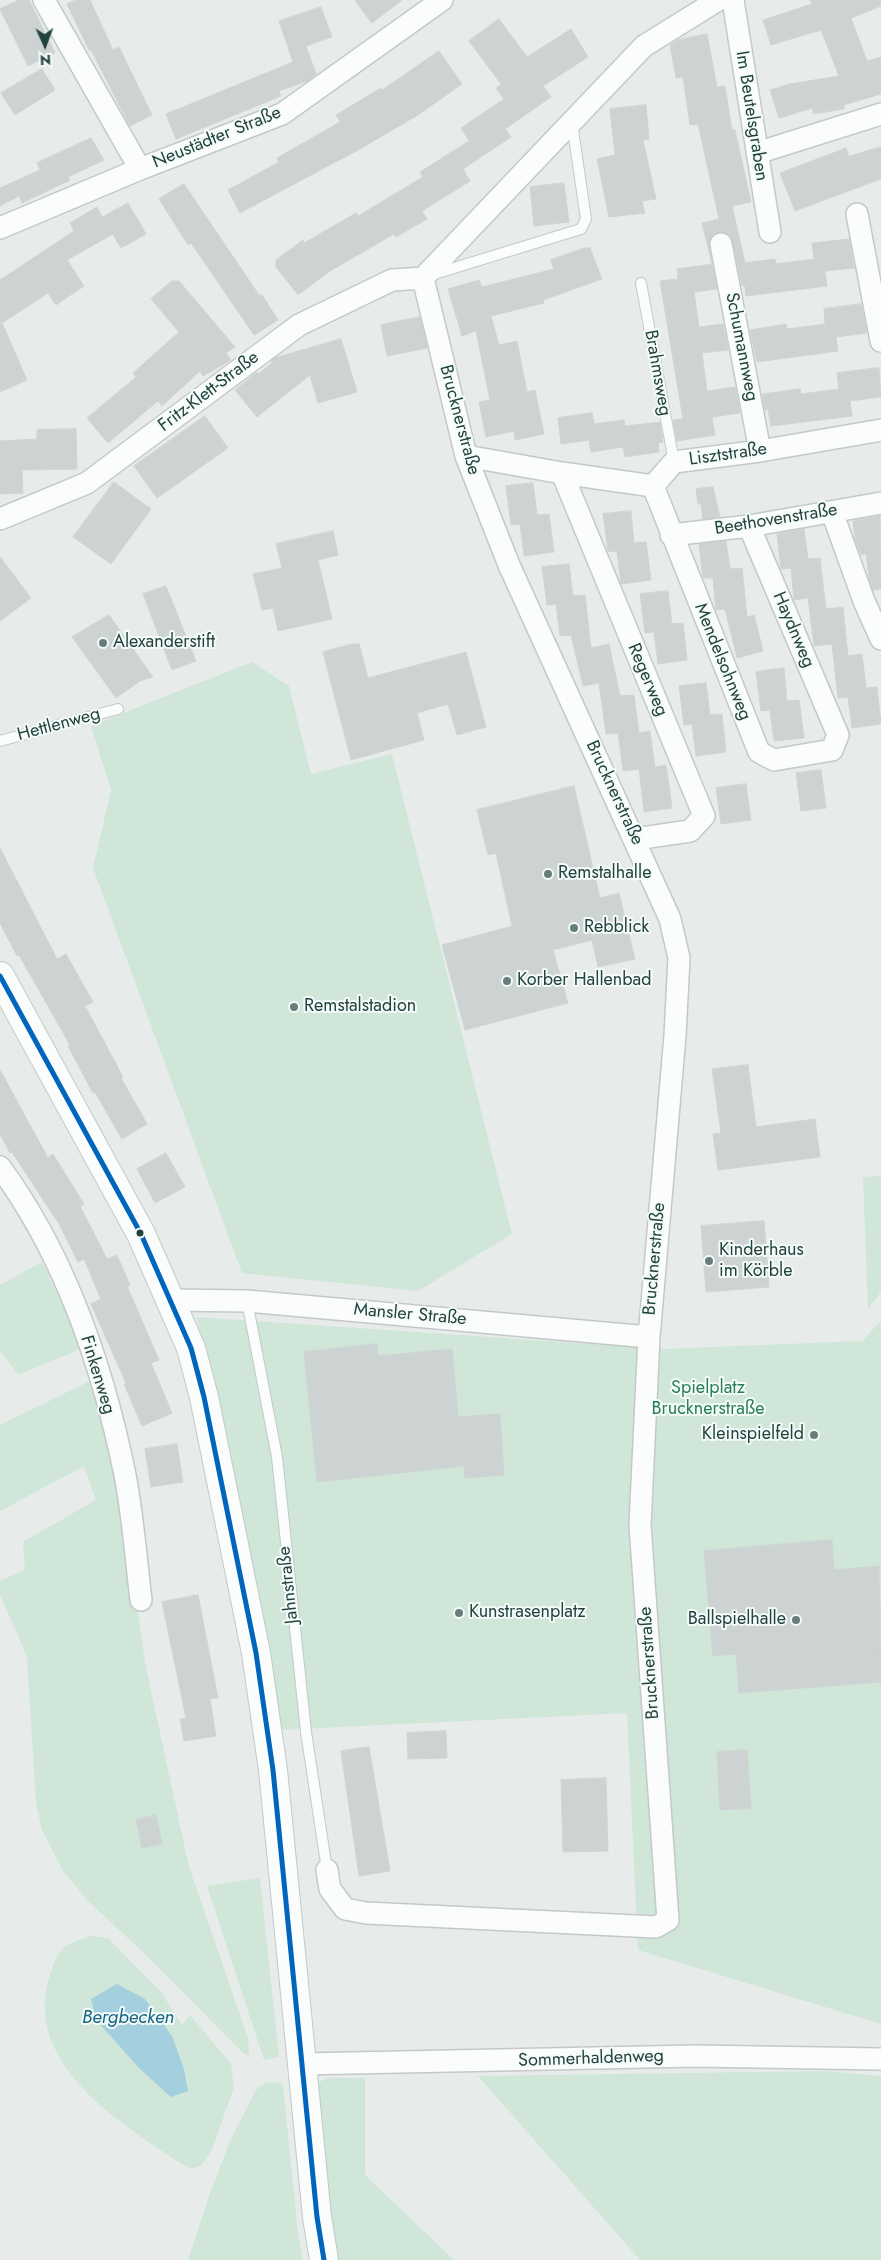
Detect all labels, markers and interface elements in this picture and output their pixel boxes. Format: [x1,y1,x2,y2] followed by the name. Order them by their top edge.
[20,20,70,70] north arrow
[730,49,772,183] street label: Im Beutelsgraben
[40,50,51,70] text: N
[150,102,284,174] street label: Neustädter Straße
[720,291,762,403] street label: Schumannweg
[639,328,675,418] street label: Brahmsweg
[154,347,264,437] street label: Fritz-Klett-Straße
[434,363,484,477] street label: Brucknerstraße
[688,439,768,471] street label: Lisztstraße
[713,500,839,540] street label: Beethovenstraße
[767,589,819,671] street label: Haydnweg
[689,600,755,724] street label: Mendelsohnweg
[113,632,215,654] place label: Alexanderstift
[97,637,109,649] marker: Alexanderstift
[622,640,672,720] street label: Regerweg
[15,704,103,746] street label: Hettlenweg
[580,737,648,849] street label: Brucknerstraße
[558,863,651,885] place label: Remstalhalle
[542,868,554,880] marker: Remstalhalle
[584,917,649,939] place label: Rebblick
[568,922,580,934] marker: Rebblick
[517,970,651,992] place label: Korber Hallenbad
[501,975,513,987] marker: Korber Hallenbad
[304,996,416,1018] place label: Remstalstadion
[288,1001,300,1013] marker: Remstalstadion
[639,1202,671,1316] street label: Brucknerstraße
[135,1228,145,1238] unlabelled marker
[719,1240,804,1282] place label: Kinderhaus im Körble
[703,1255,715,1267] marker: Kinderhaus im Körble
[353,1299,467,1331] street label: Mansler Straße
[75,1333,119,1417] street label: Finkenweg
[652,1378,764,1420] park label: Spielplatz Brucknerstraße
[702,1424,804,1446] place label: Kleinspielfeld
[808,1429,820,1441] marker: Kleinspielfeld
[274,1545,304,1625] street label: Jahnstraße
[469,1602,586,1624] place label: Kunstrasenplatz
[635,1606,665,1720] street label: Brucknerstraße
[453,1607,465,1619] marker: Kunstrasenplatz
[688,1609,786,1631] place label: Ballspielhalle
[790,1614,802,1626] marker: Ballspielhalle
[82,2007,174,2029] water label: Bergbecken
[518,2046,664,2072] street label: Sommerhaldenweg

